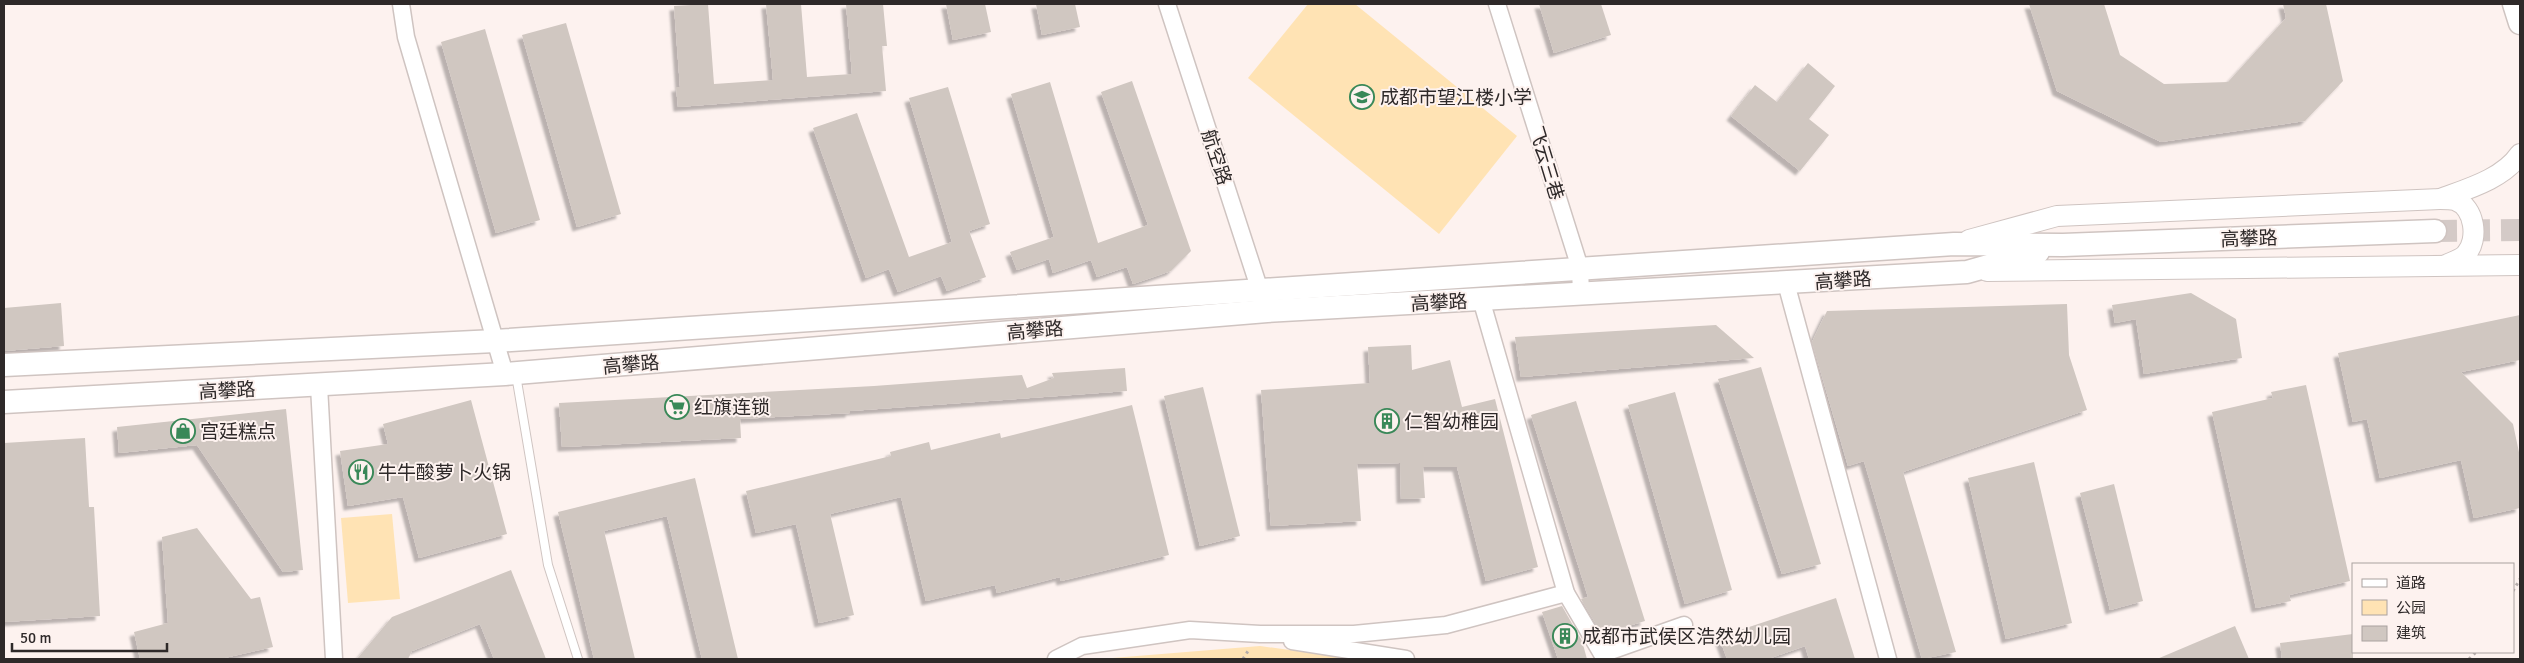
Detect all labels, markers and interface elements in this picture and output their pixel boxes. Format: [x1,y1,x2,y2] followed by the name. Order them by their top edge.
[1349,84,1375,110] school or university icon: 成都市望江楼小学
[1380,86,1532,110] place label: 成都市望江楼小学
[1523,123,1569,203] street label: 飞云三巷
[1196,126,1236,188] street label: 航空路
[2220,226,2278,252] street label: 高攀路
[1814,267,1872,295] street label: 高攀路
[1410,290,1468,316] street label: 高攀路
[1006,317,1065,345] street label: 高攀路
[602,351,661,379] street label: 高攀路
[198,378,256,404] street label: 高攀路
[664,394,690,420] supermarket icon: 红旗连锁
[694,396,770,420] place label: 红旗连锁
[1374,408,1400,434] building icon: 仁智幼稚园
[1404,410,1499,434] place label: 仁智幼稚园
[170,418,196,444] shop icon: 宫廷糕点
[200,420,276,444] place label: 宫廷糕点
[348,459,374,485] restaurant icon: 牛牛酸萝卜火锅
[378,461,511,485] place label: 牛牛酸萝卜火锅
[2352,563,2514,653] legend
[2396,574,2426,592] text: 道路
[2396,599,2426,617] text: 公园
[12,620,168,652] scale bar
[1552,623,1578,649] building icon: 成都市武侯区浩然幼儿园
[2396,624,2426,642] text: 建筑
[1582,625,1791,649] place label: 成都市武侯区浩然幼儿园
[20,629,51,647] text: 50 m

